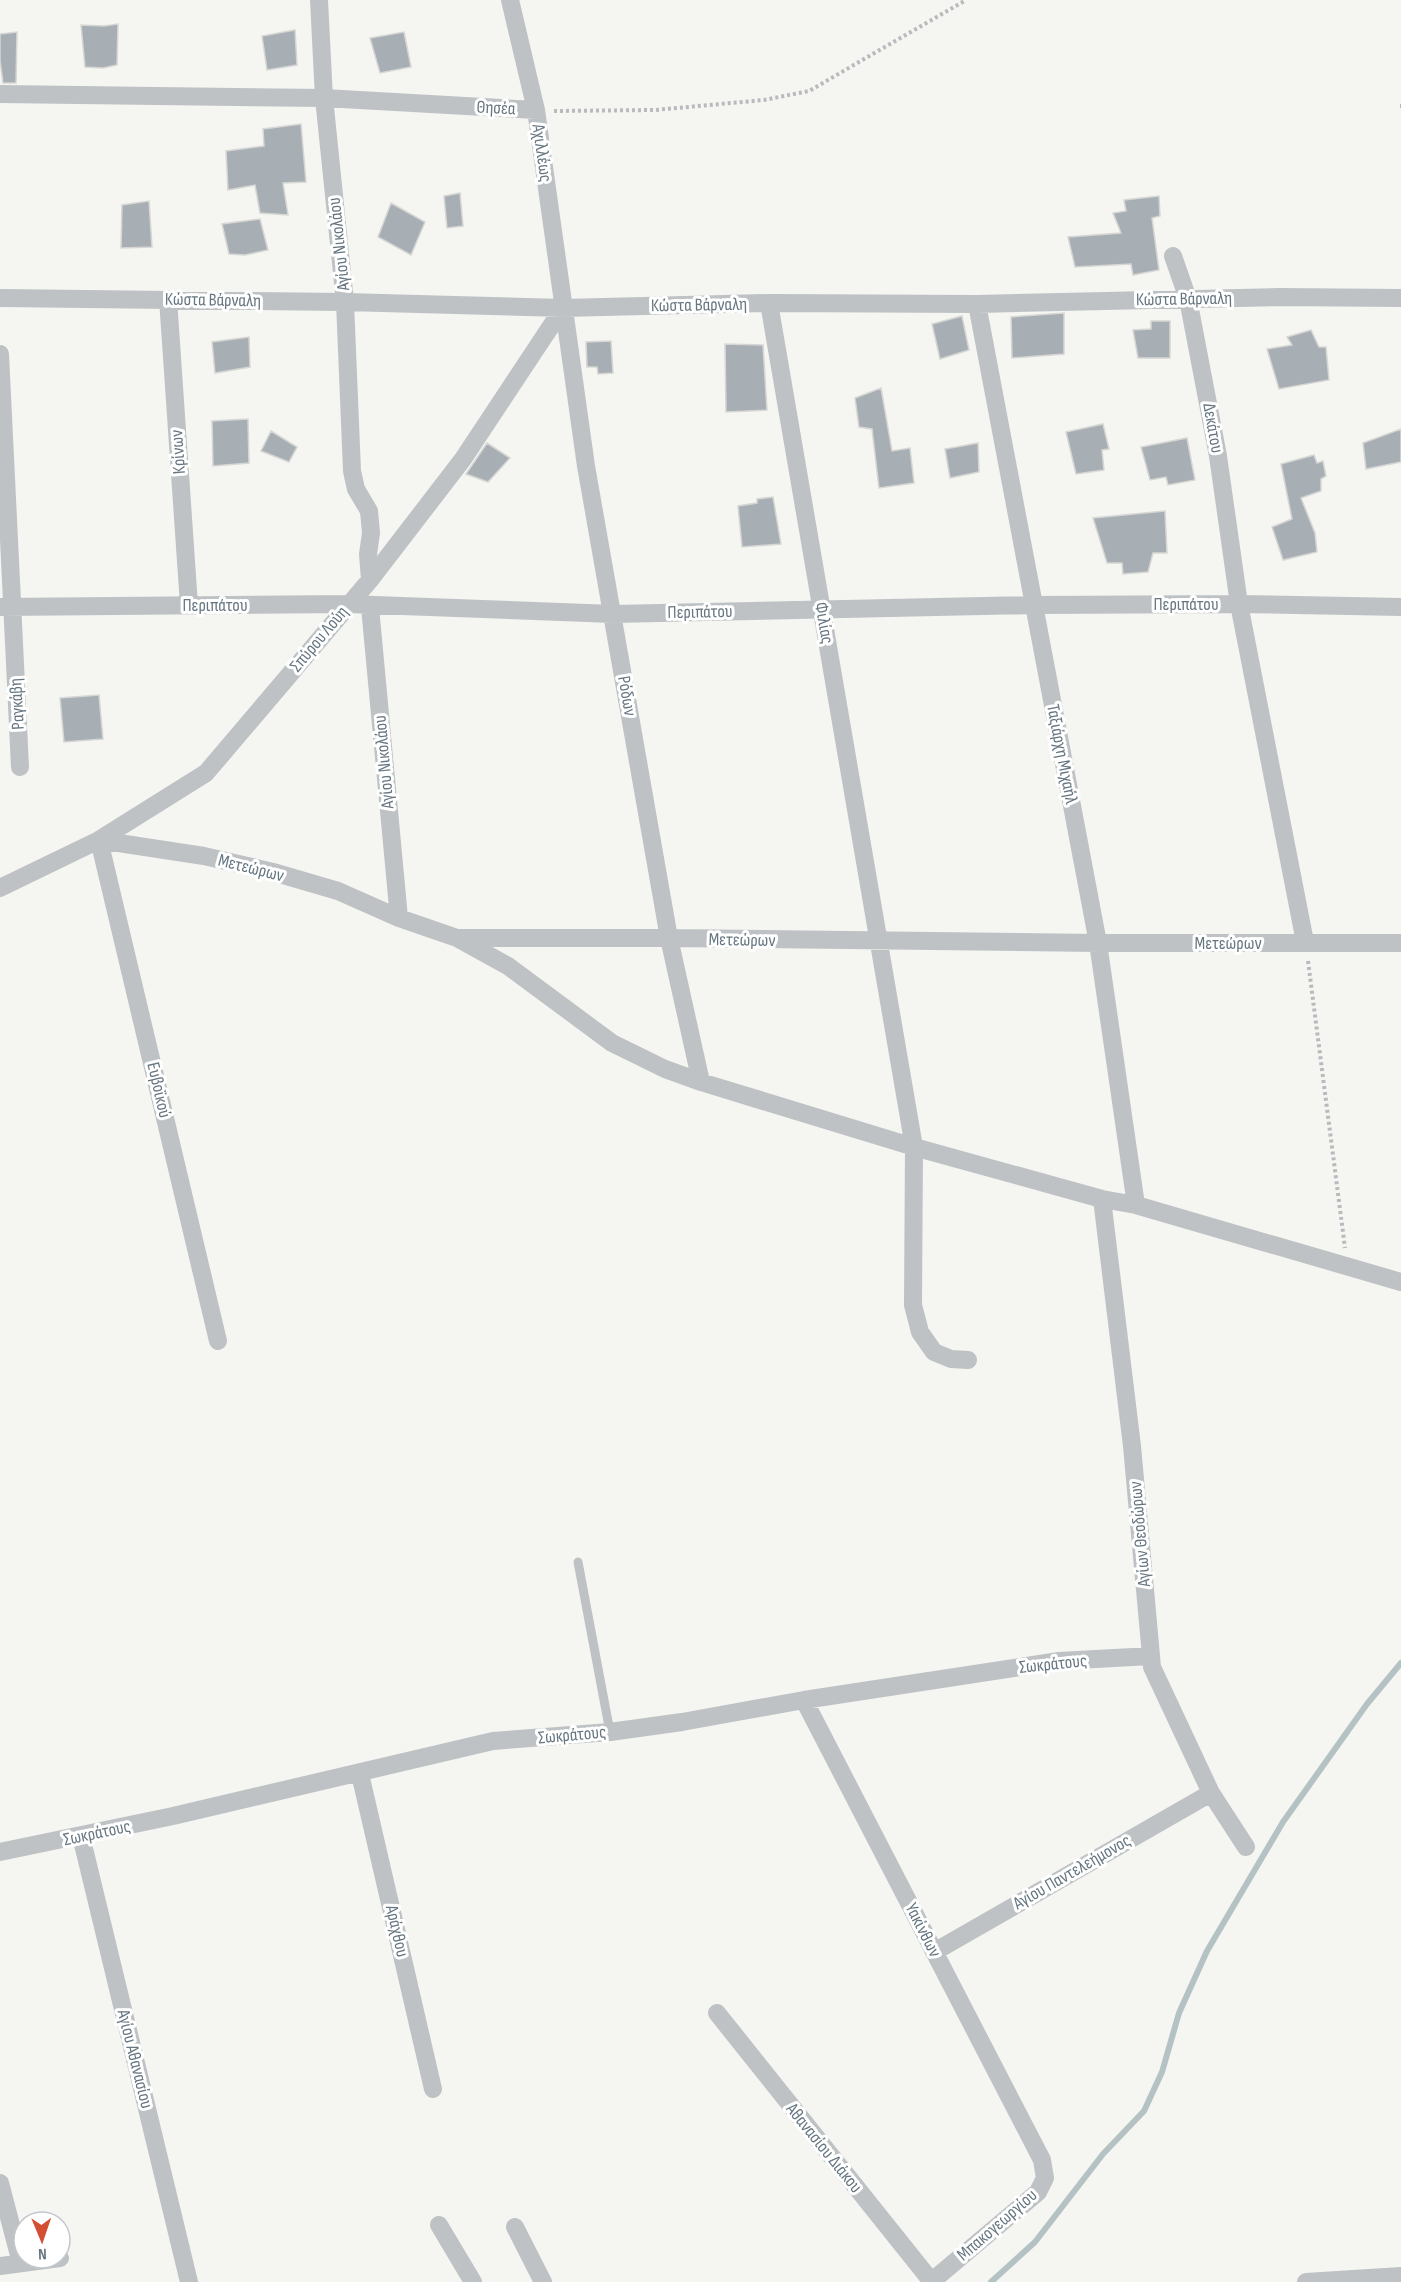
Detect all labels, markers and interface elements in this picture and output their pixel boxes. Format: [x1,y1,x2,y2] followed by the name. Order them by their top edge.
[476,96,516,120] street label: Θησέα
[527,122,556,183] street label: Αχιλλέως
[324,196,354,293] street label: Αγίου Νικολάου
[1136,288,1232,310] street label: Κώστα Βάρναλη
[165,289,261,311] street label: Κώστα Βάρναλη
[651,294,747,316] street label: Κώστα Βάρναλη
[1198,401,1228,455] street label: Δεκάτου
[166,429,190,475] street label: Κρίνων
[1153,594,1219,615] street label: Περιπάτου
[182,595,248,616] street label: Περιπάτου
[667,601,733,623] street label: Περιπάτου
[810,601,838,645] street label: Φιλίας
[285,602,353,676] street label: Σπύρου Λούη
[613,674,641,718] street label: Ρόδων
[5,678,29,730] street label: Ραγκάβη
[1042,702,1082,807] street label: Ταξιάρχη Μιχαήλ
[369,714,399,811] street label: Αγίου Νικολάου
[216,850,286,886] street label: Μετεώρων
[708,929,776,951] street label: Μετεώρων
[1195,933,1261,954] street label: Μετεώρων
[142,1060,176,1120] street label: Ευβοϊκού
[1125,1480,1155,1589] street label: Αγίων Θεοδώρων
[1018,1650,1088,1678] street label: Σωκράτους
[537,1722,607,1748] street label: Σωκράτους
[61,1816,133,1850] street label: Σωκράτους
[1009,1830,1134,1915] street label: Αγίου Παντελεήμονος
[901,1899,945,1961] street label: Υακίνθων
[381,1902,413,1959] street label: Αράχθου
[112,2006,157,2111] street label: Αγίου Αθανασίου
[781,2098,866,2197] street label: Αθανασίου Διάκου
[953,2185,1041,2265] street label: Μπακογεωργίου
[12,2210,72,2270] north arrow
[38,2244,47,2263] text: N

